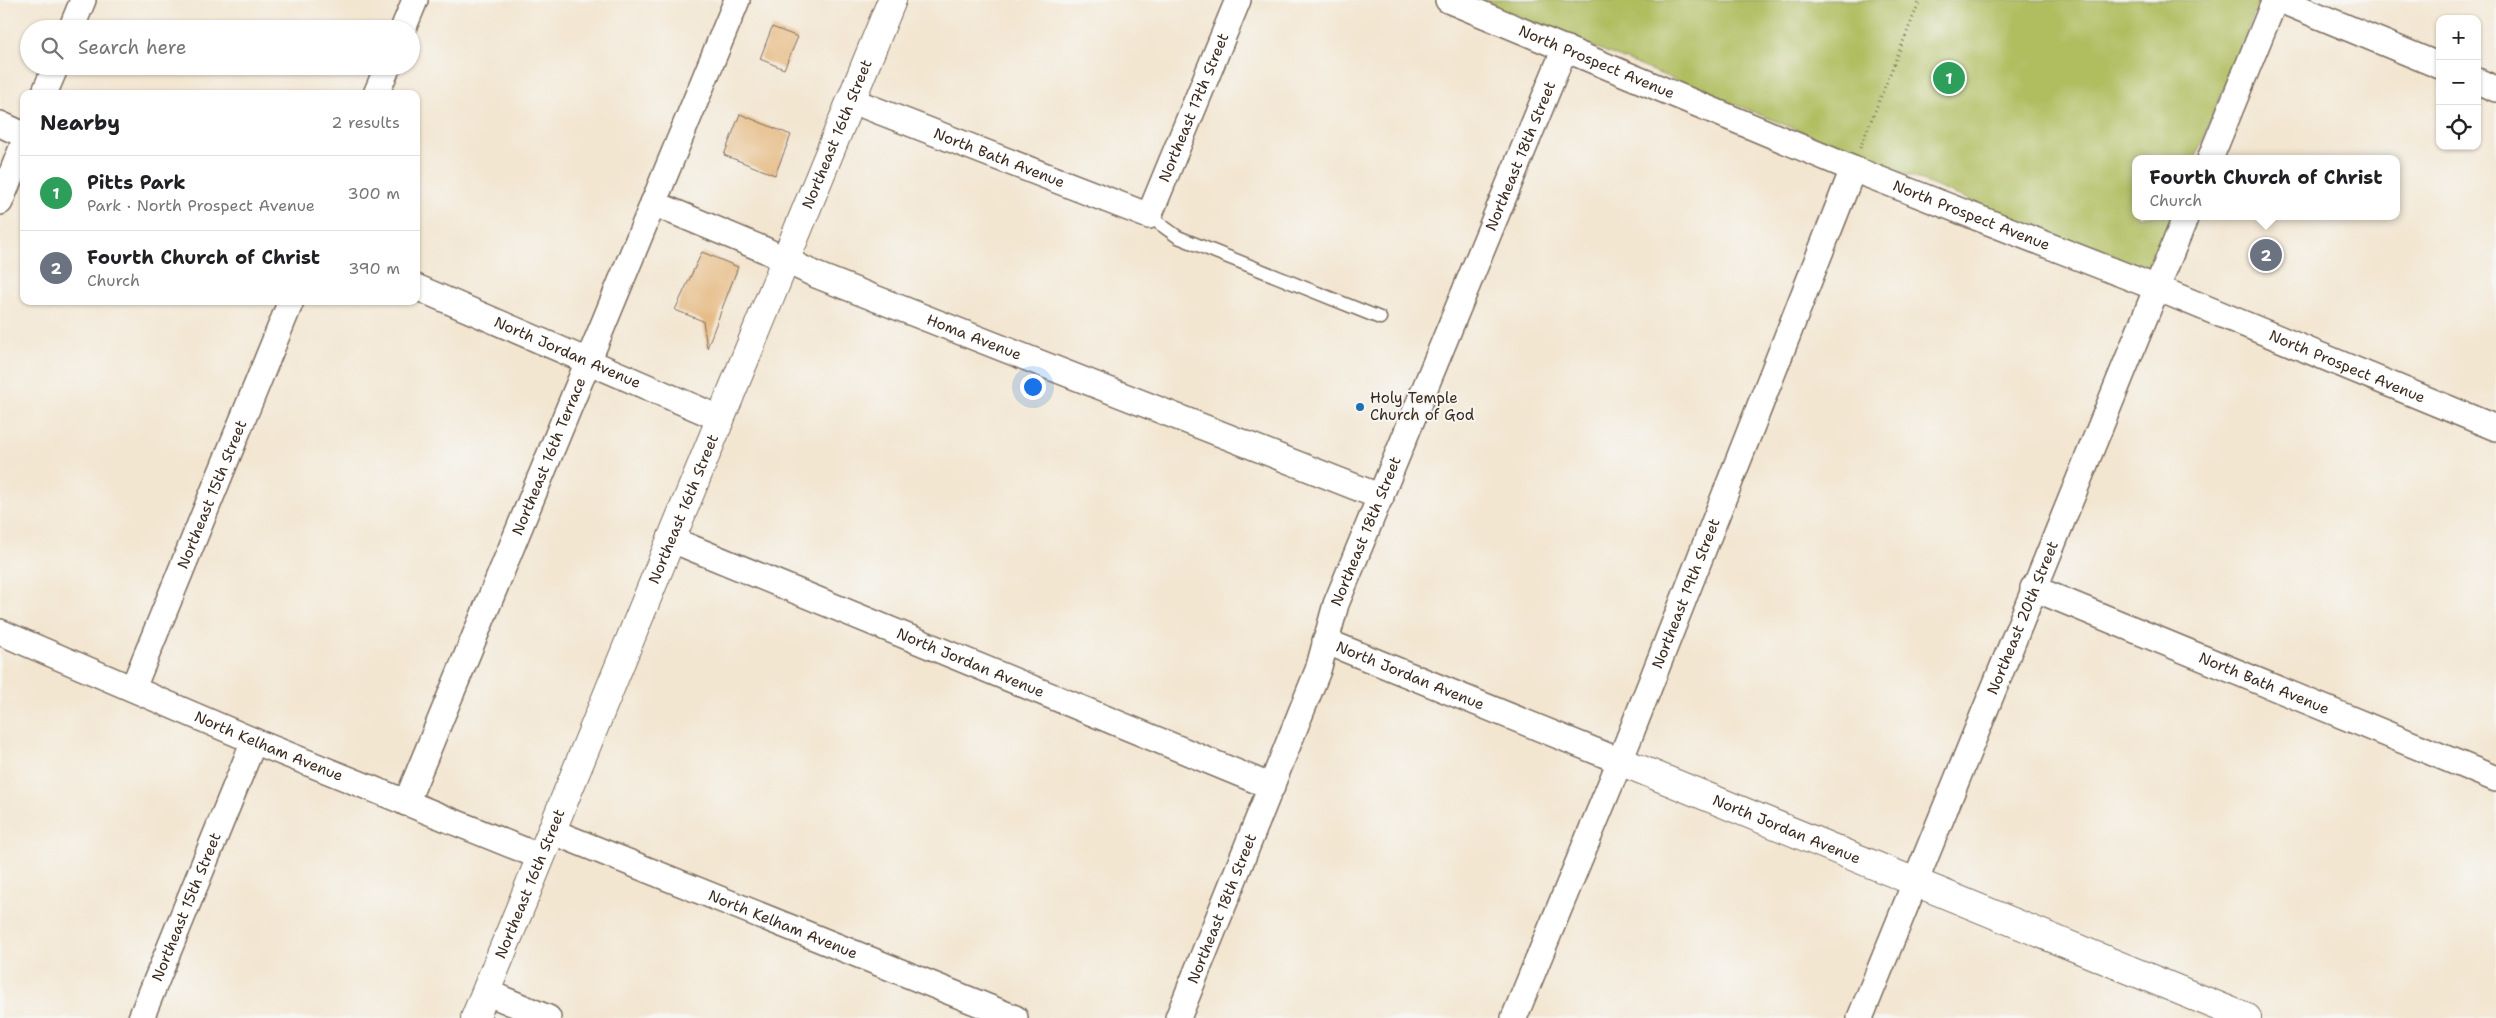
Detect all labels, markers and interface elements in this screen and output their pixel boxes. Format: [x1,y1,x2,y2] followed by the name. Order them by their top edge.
[2436,15,2481,150] map controls
[2436,15,2481,60] button: +
[20,20,420,75] search box
[1516,21,1678,103] street label: North Prospect Avenue
[1154,30,1233,185] street label: Northeast 17th Street
[38,34,66,62] icon: search
[78,35,187,60] text: Search here
[797,57,877,212] street label: Northeast 16th Street
[1933,59,1965,97] pin: 1
[2436,60,2481,105] button: −
[1481,78,1560,234] street label: Northeast 18th Street
[2436,105,2481,150] button: locate
[40,109,120,137] text: Nearby
[331,112,400,133] text: 2 results
[931,123,1068,192] street label: North Bath Avenue
[2132,155,2400,220] popup
[2149,165,2383,190] text: Fourth Church of Christ
[87,170,186,195] text: Pitts Park
[1890,176,2053,255] street label: North Prospect Avenue
[52,183,60,204] text: 1
[348,183,400,204] text: 300 m
[2149,190,2202,211] text: Church
[87,195,315,216] text: Park · North Prospect Avenue
[2250,236,2282,274] pin: 2
[87,245,320,270] text: Fourth Church of Christ
[50,258,62,279] text: 2
[348,258,400,279] text: 390 m
[87,270,140,291] text: Church
[924,309,1024,365] street label: Homa Avenue
[491,312,644,393] street label: North Jordan Avenue
[2266,325,2428,408] street label: North Prospect Avenue
[507,374,590,538] street label: Northeast 16th Terrace
[1020,374,1046,400] your location
[1370,388,1475,425] place label: Holy Temple Church of God
[1354,401,1366,413] marker: Holy Temple Church of God
[173,417,251,572] street label: Northeast 15th Street
[644,431,723,587] street label: Northeast 16th Street
[1326,454,1406,609] street label: Northeast 18th Street
[1647,515,1724,672] street label: Northeast 19th Street
[1982,538,2063,698] street label: Northeast 20th Street
[894,623,1047,702] street label: North Jordan Avenue
[1333,637,1487,715] street label: North Jordan Avenue
[2196,648,2332,719] street label: North Bath Avenue
[191,707,346,786] street label: North Kelham Avenue
[1710,790,1863,868] street label: North Jordan Avenue
[490,806,570,962] street label: Northeast 16th Street
[147,829,226,984] street label: Northeast 15th Street
[1183,831,1261,987] street label: Northeast 18th Street
[705,885,860,963] street label: North Kelham Avenue

